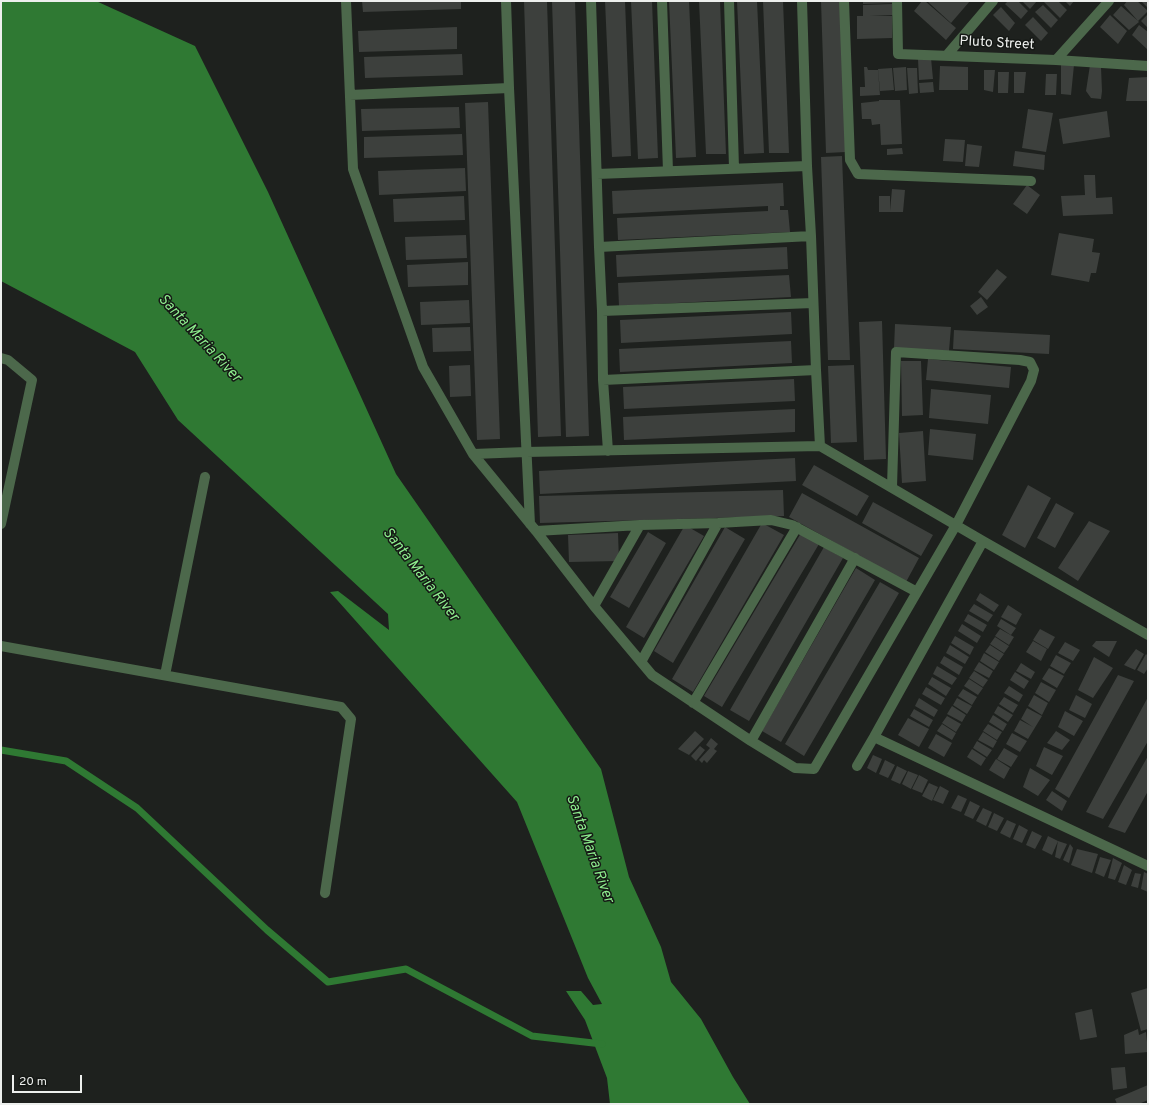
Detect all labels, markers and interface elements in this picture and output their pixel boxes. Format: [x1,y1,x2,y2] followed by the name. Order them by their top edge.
[959,34,1035,54] street label: Pluto Street
[154,291,244,387] water label: Santa Maria River
[378,525,462,625] water label: Santa Maria River
[561,792,617,906] water label: Santa Maria River
[14,1067,84,1093] scale bar
[19,1074,47,1090] text: 20 m

